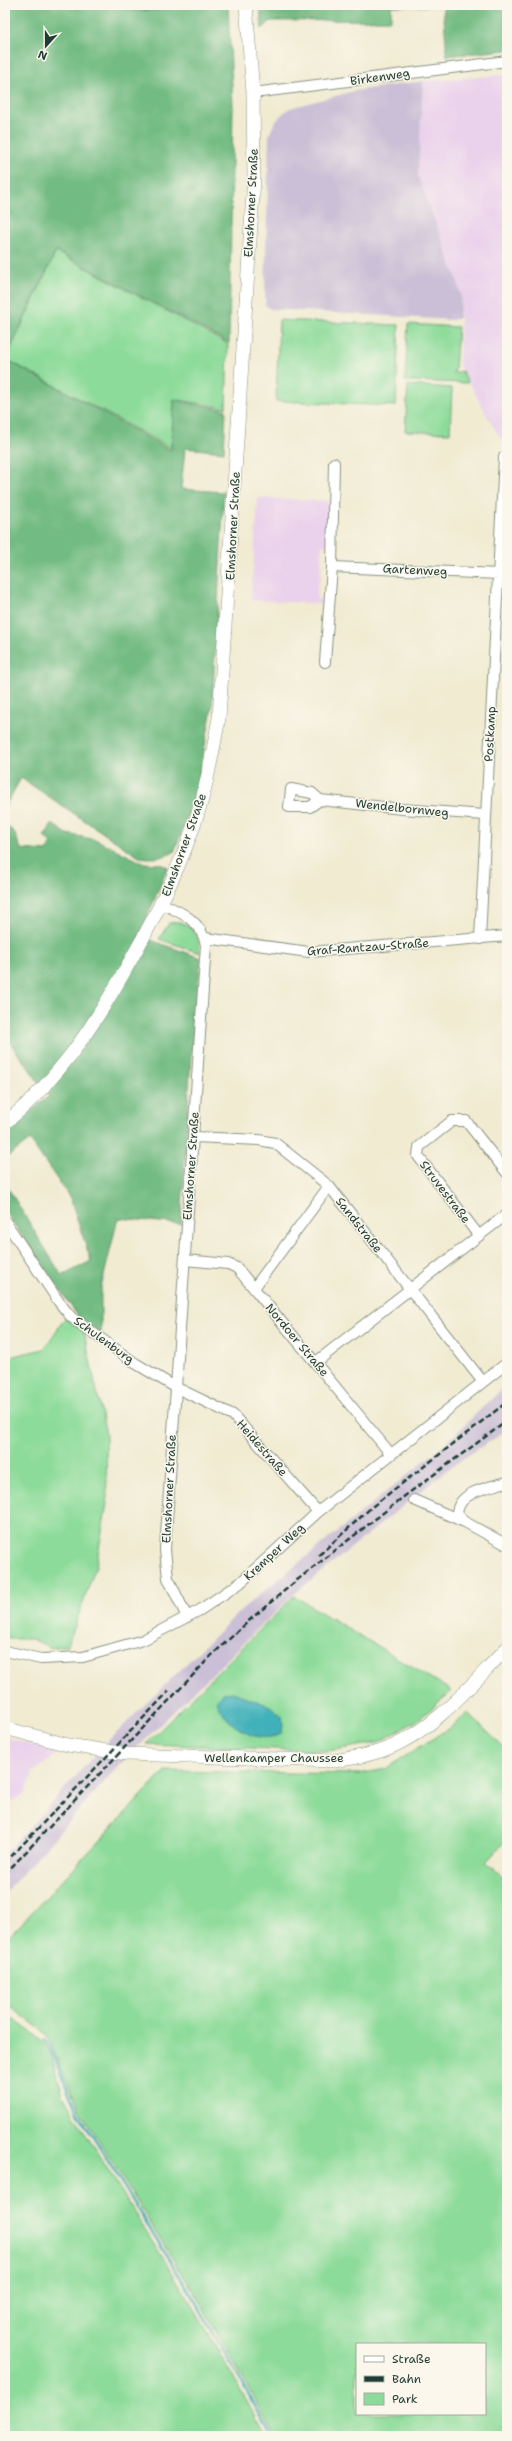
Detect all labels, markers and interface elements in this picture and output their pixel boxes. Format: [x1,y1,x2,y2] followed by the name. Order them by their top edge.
[26,26,66,66] north arrow
[36,46,49,63] text: N
[349,65,411,89] street label: Birkenweg
[240,148,262,258] street label: Elmshorner Straße
[222,471,244,581] street label: Elmshorner Straße
[382,560,448,580] street label: Gartenweg
[481,706,499,762] street label: Postkamp
[158,791,210,899] street label: Elmshorner Straße
[354,795,450,821] street label: Wendelbornweg
[307,935,430,959] street label: Graf-Rantzau-Straße
[179,1111,203,1221] street label: Elmshorner Straße
[416,1157,474,1227] street label: Struvestraße
[332,1194,386,1256] street label: Sandstraße
[262,1300,333,1380] street label: Nordoer Straße
[71,1313,137,1367] street label: Schulenburg
[233,1416,291,1480] street label: Heidestraße
[158,1434,180,1544] street label: Elmshorner Straße
[240,1520,308,1584] street label: Kremper Weg
[204,1750,344,1766] street label: Wellenkamper Chaussee
[356,2343,486,2415] legend
[392,2351,431,2367] text: Straße
[392,2371,421,2387] text: Bahn
[392,2391,418,2407] text: Park

